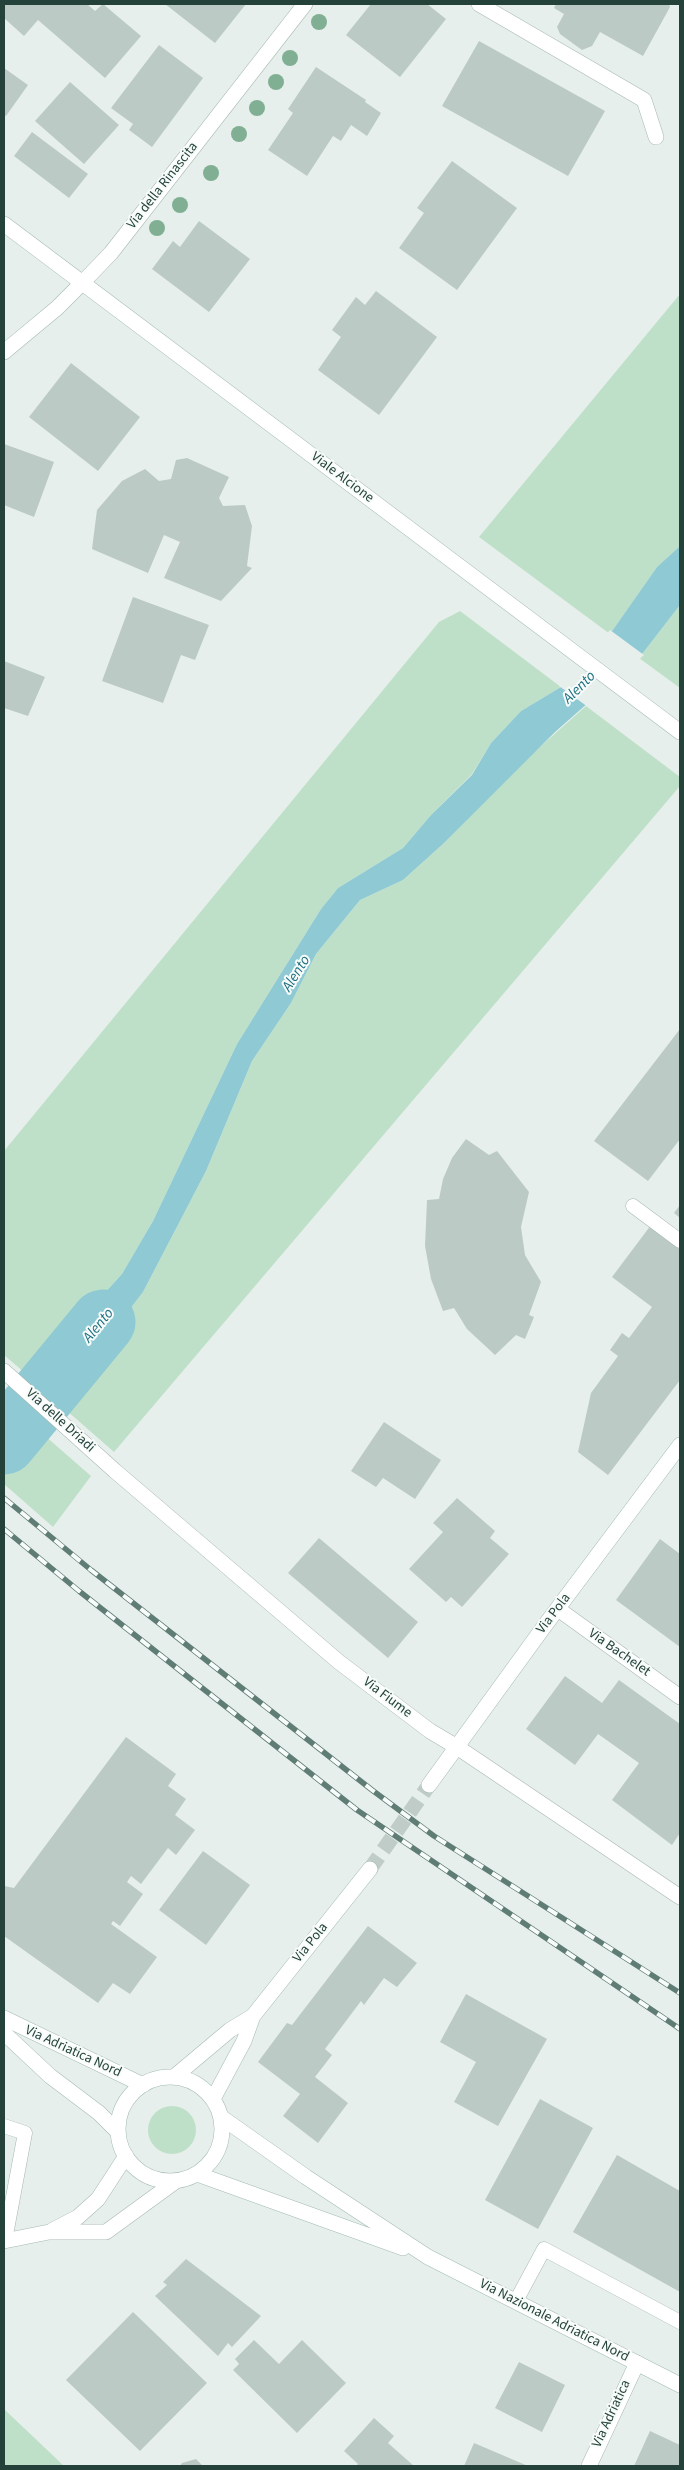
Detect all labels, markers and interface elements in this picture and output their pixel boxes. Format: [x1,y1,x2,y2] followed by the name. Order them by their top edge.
[124,139,202,233] street label: Via della Rinascita
[307,449,377,507] street label: Viale Alcione
[560,668,600,708] water label: Alento
[279,953,315,995] water label: Alento
[80,1305,118,1347] water label: Alento
[22,1386,98,1456] street label: Via delle Driadi
[533,1590,575,1638] street label: Via Pola
[585,1626,653,1680] street label: Via Bachelet
[359,1674,415,1722] street label: Via Fiume
[290,1920,332,1966] street label: Via Pola
[22,2022,124,2082] street label: Via Adriatica Nord
[476,2276,632,2366] street label: Via Nazionale Adriatica Nord
[589,2378,635,2450] street label: Via Adriatica

